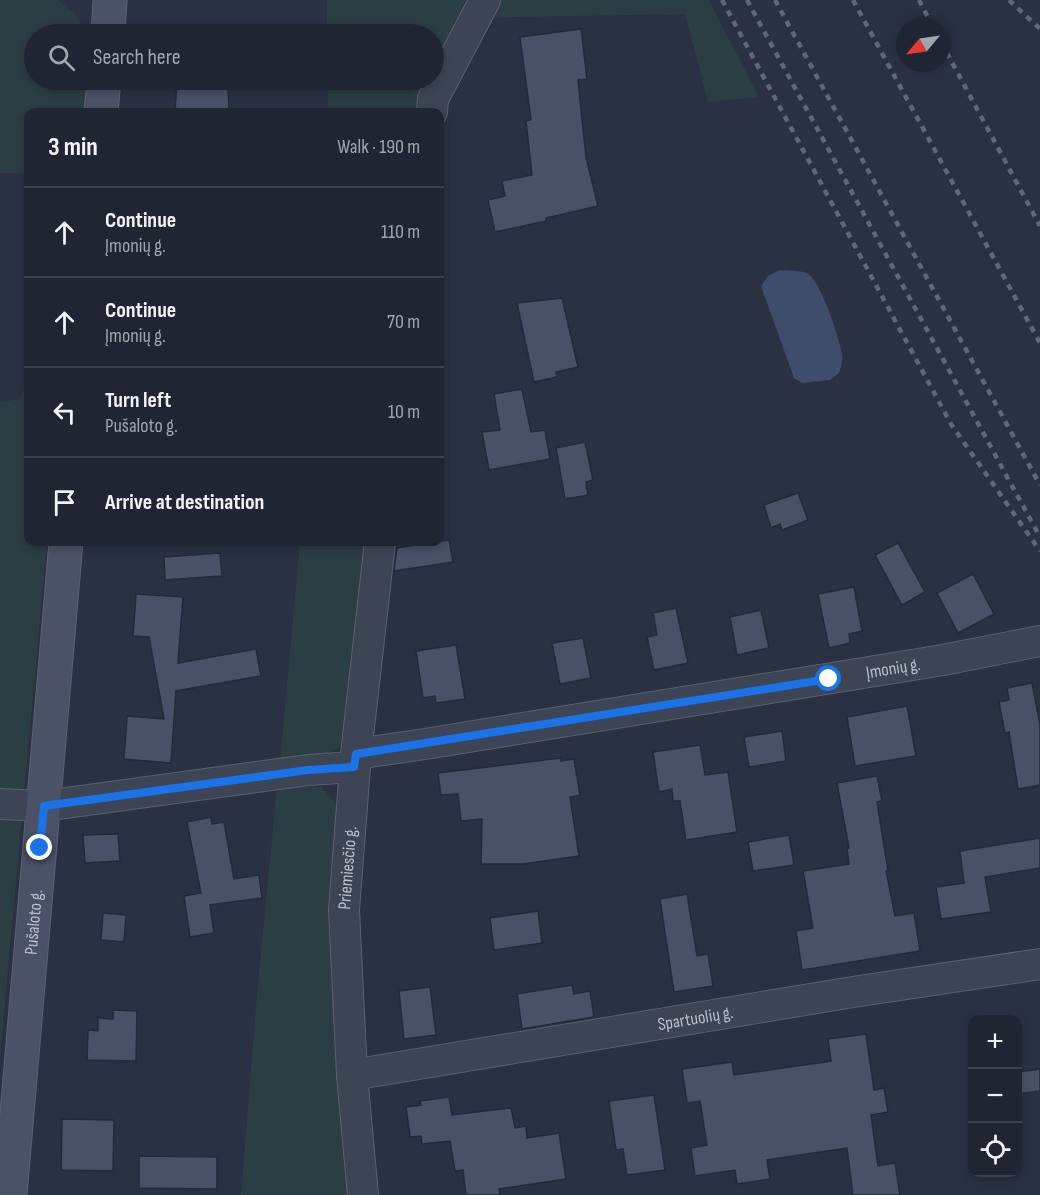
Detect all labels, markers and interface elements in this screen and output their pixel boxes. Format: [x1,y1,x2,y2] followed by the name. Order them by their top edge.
[896,18,950,72] north arrow
[24,24,444,90] search box
[45,41,78,74] icon: search
[93,44,180,71] text: Search here
[48,132,98,163] text: 3 min
[337,135,420,159] text: Walk · 190 m
[105,207,176,234] text: Continue
[48,216,81,249] icon: ahead
[381,220,420,244] text: 110 m
[105,234,166,258] text: Įmonių g.
[105,297,176,324] text: Continue
[48,306,81,339] icon: ahead
[387,310,420,334] text: 70 m
[105,324,166,348] text: Įmonių g.
[105,387,171,414] text: Turn left
[48,396,81,429] icon: left
[388,400,420,424] text: 10 m
[105,414,178,438] text: Pušaloto g.
[48,486,81,519] icon: arrive
[105,489,264,516] text: Arrive at destination
[865,654,922,683] street label: Įmonių g.
[815,665,841,691] route start
[334,825,361,910] street label: Priemiesčio g.
[26,834,52,860] route end
[21,888,47,956] street label: Pušaloto g.
[656,1002,735,1035] street label: Spartuolių g.
[968,1015,1022,1177] map controls
[968,1015,1022,1069] button: +
[968,1069,1022,1123] button: −
[968,1123,1022,1177] button: locate

